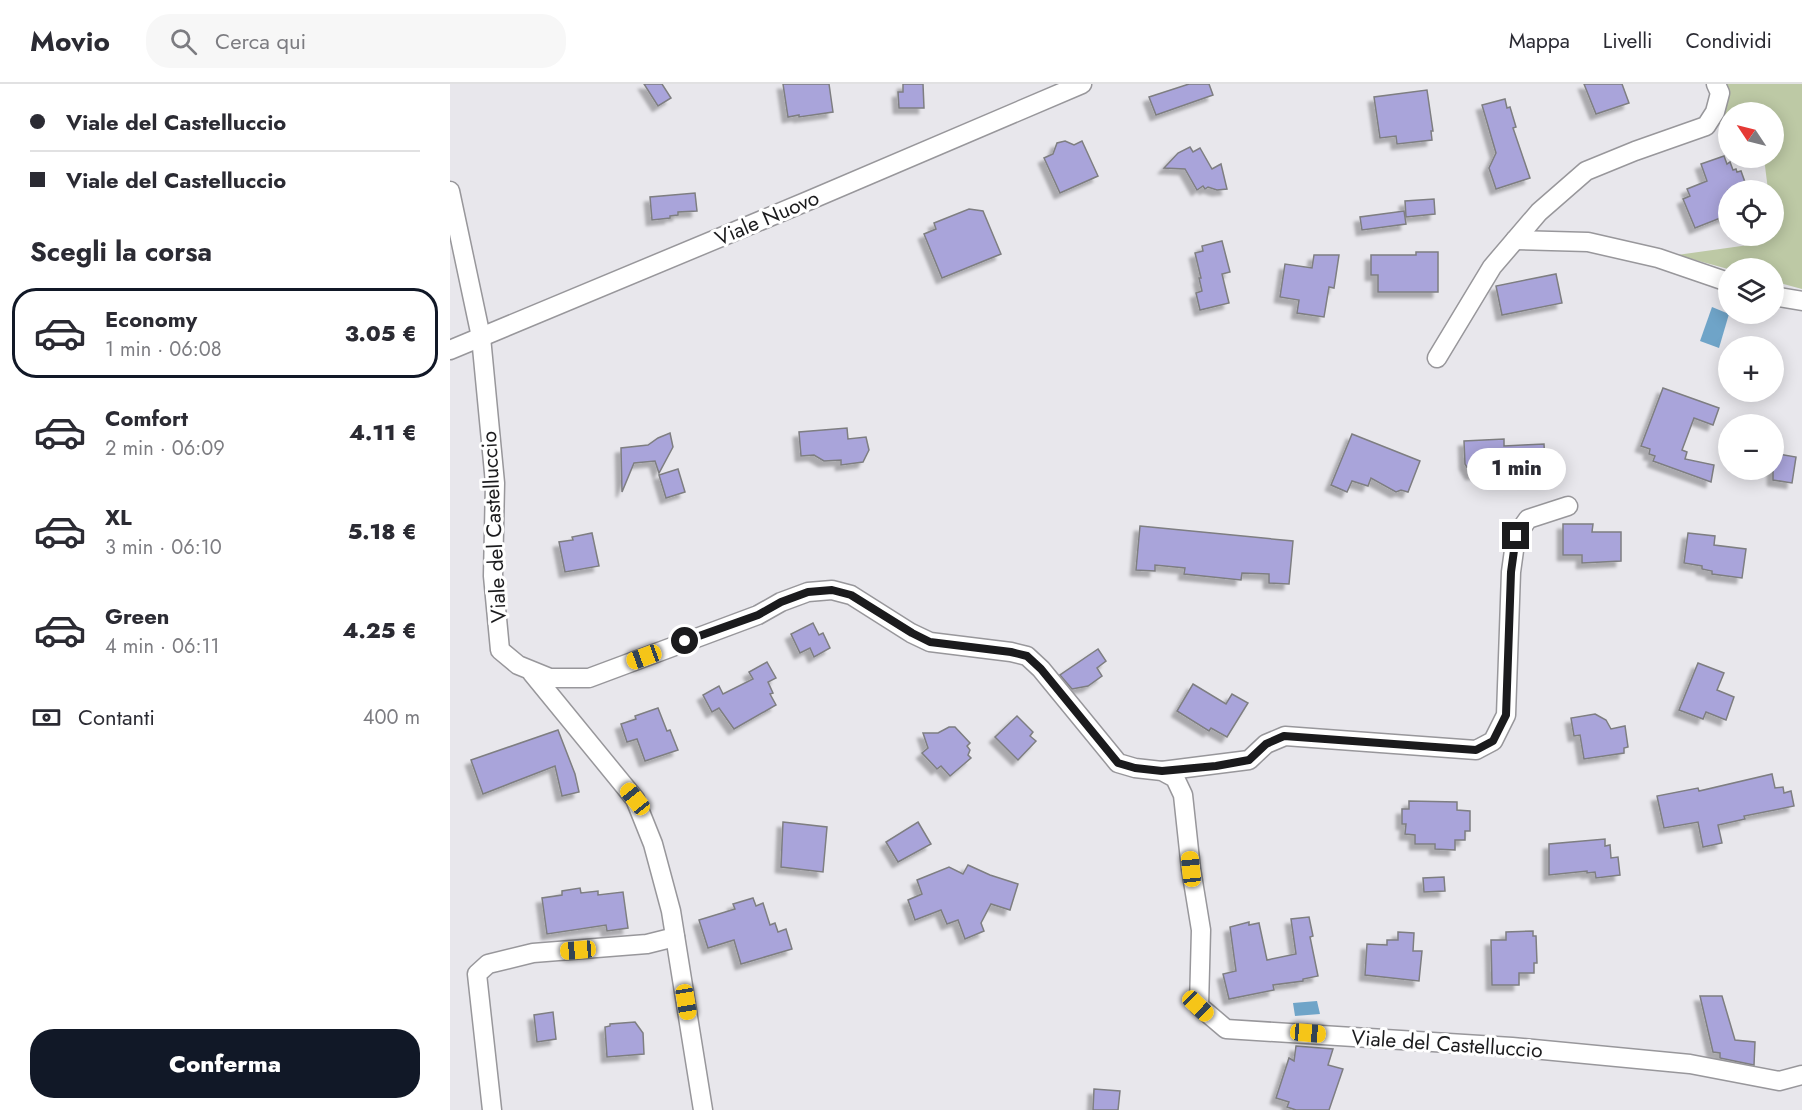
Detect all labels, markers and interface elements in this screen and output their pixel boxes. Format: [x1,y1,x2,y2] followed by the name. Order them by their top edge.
[146,14,566,68] search box
[30,21,110,62] text: Movio
[167,25,200,58] icon: search
[215,25,306,57] text: Cerca qui
[1509,26,1570,56] text: Mappa
[1603,26,1653,56] text: Livelli
[1686,26,1772,56] text: Condividi
[1718,102,1784,168] north arrow
[1718,102,1784,480] map controls
[66,106,286,138] text: Viale del Castelluccio
[66,164,286,196] text: Viale del Castelluccio
[1718,180,1784,246] button: locate
[710,183,824,253] street label: Viale Nuovo
[30,232,212,271] text: Scegli la corsa
[1718,258,1784,324] button: layers
[105,303,197,335] text: Economy
[33,306,87,360] icon: car
[345,317,417,349] text: 3.05 €
[105,335,222,364] text: 1 min · 06:08
[1718,336,1784,402] button: +
[105,402,188,434] text: Comfort
[33,405,87,459] icon: car
[1718,414,1784,480] button: −
[349,416,417,448] text: 4.11 €
[474,430,514,624] street label: Viale del Castelluccio
[105,434,225,463] text: 2 min · 06:09
[1466,449,1566,491] callout: 1 min
[1491,454,1542,483] text: 1 min
[105,501,132,533] text: XL
[33,504,87,558] icon: car
[348,515,417,547] text: 5.18 €
[1502,522,1529,549] route end
[105,533,222,562] text: 3 min · 06:10
[105,600,169,632] text: Green
[33,603,87,657] icon: car
[342,614,417,646] text: 4.25 €
[671,627,698,654] route start
[105,632,219,661] text: 4 min · 06:11
[624,642,664,672] car
[30,701,63,734] icon: cash
[78,701,155,733] text: Contanti
[363,703,420,732] text: 400 m
[617,779,653,819] car
[1180,850,1202,888] car
[559,939,597,961] car
[674,983,698,1021] car
[1179,987,1217,1025] car
[1289,1022,1327,1044] car
[1350,1022,1544,1066] street label: Viale del Castelluccio
[30,1029,420,1098] button: Conferma

